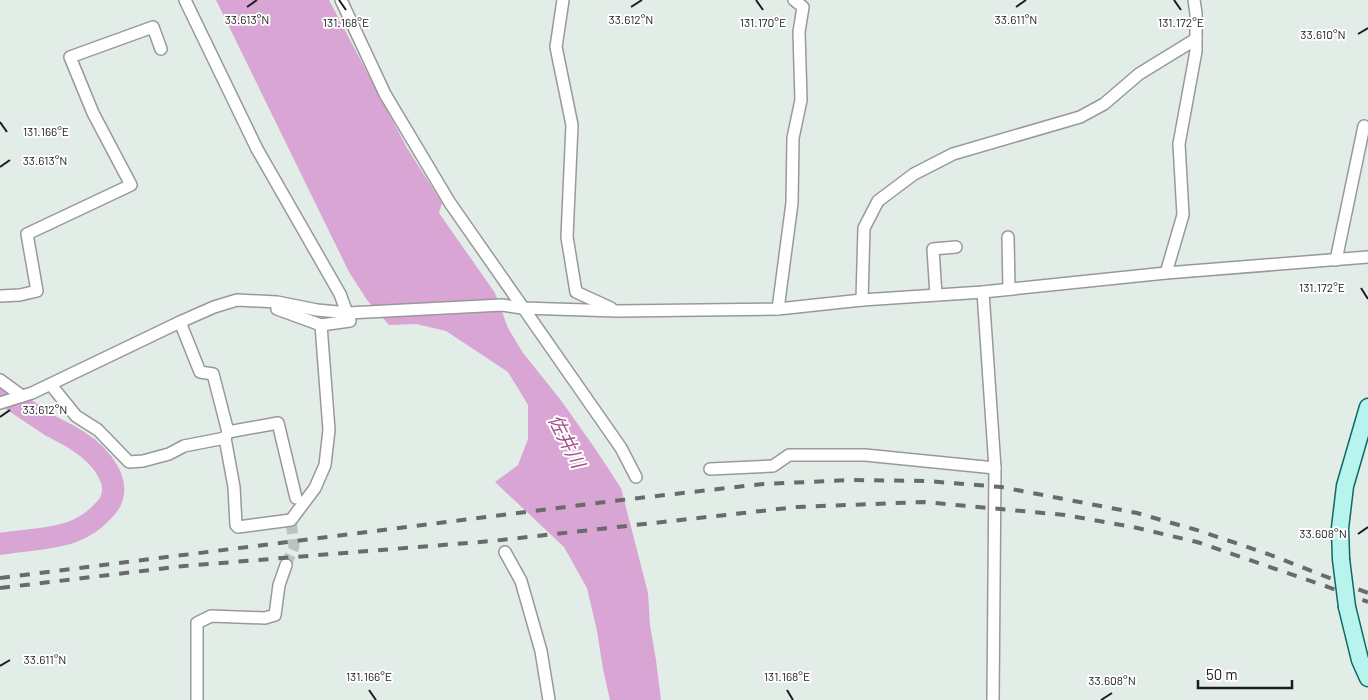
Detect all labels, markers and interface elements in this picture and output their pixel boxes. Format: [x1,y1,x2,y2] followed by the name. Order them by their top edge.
[225,12,269,26] text: 33.613°N
[609,12,653,26] text: 33.612°N
[995,12,1037,26] text: 33.611°N
[323,15,369,29] text: 131.168°E
[740,15,786,29] text: 131.170°E
[1158,15,1204,29] text: 131.172°E
[1300,27,1346,41] text: 33.610°N
[23,124,69,138] text: 131.166°E
[23,153,67,167] text: 33.613°N
[1299,280,1345,294] text: 131.172°E
[23,402,67,416] text: 33.612°N
[544,410,592,473] water label: 佐井川
[1299,526,1347,540] text: 33.608°N
[24,652,66,666] text: 33.611°N
[1198,658,1292,690] scale bar
[1206,665,1238,683] text: 50 m
[346,669,392,683] text: 131.166°E
[764,669,810,683] text: 131.168°E
[1088,673,1136,687] text: 33.608°N

